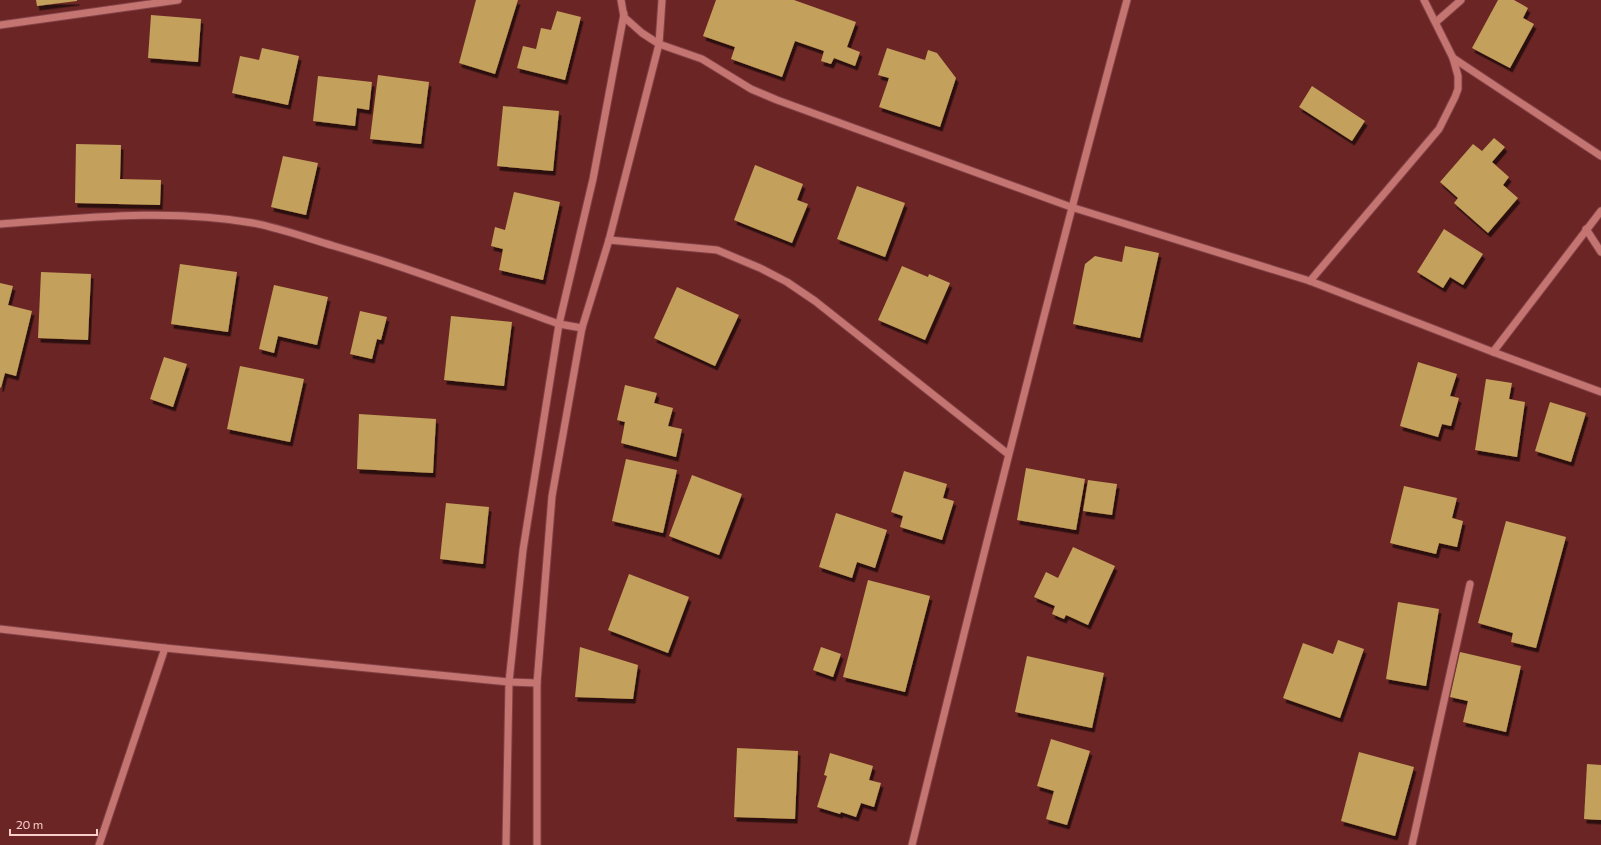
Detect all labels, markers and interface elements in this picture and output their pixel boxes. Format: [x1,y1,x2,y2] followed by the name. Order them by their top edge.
[10,811,97,837] scale bar
[16,817,43,831] text: 20 m

